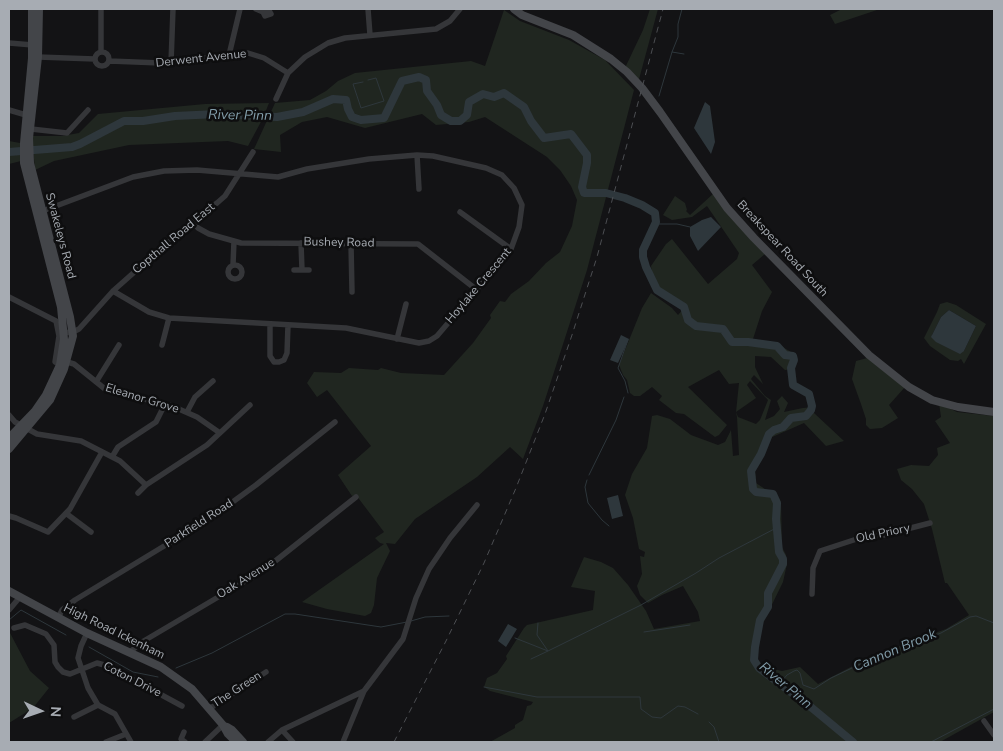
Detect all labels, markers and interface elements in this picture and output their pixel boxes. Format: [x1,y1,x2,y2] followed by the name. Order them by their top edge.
[155,47,247,71] street label: Derwent Avenue
[208,107,272,125] water label: River Pinn
[42,191,78,281] street label: Swakeleys Road
[734,198,830,300] street label: Breakspear Road South
[130,200,218,278] street label: Copthall Road East
[303,235,375,251] street label: Bushey Road
[443,245,515,327] street label: Hoylake Crescent
[104,381,180,417] street label: Eleanor Grove
[162,497,236,551] street label: Parkfield Road
[855,521,911,547] street label: Old Priory
[214,556,278,602] street label: Oak Avenue
[61,601,167,663] street label: High Road Ickenham
[851,626,939,676] water label: Cannon Brook
[100,659,164,701] street label: Coton Drive
[755,659,815,713] water label: River Pinn
[210,669,264,711] street label: The Green
[15,686,65,736] north arrow
[46,706,65,718] text: N

